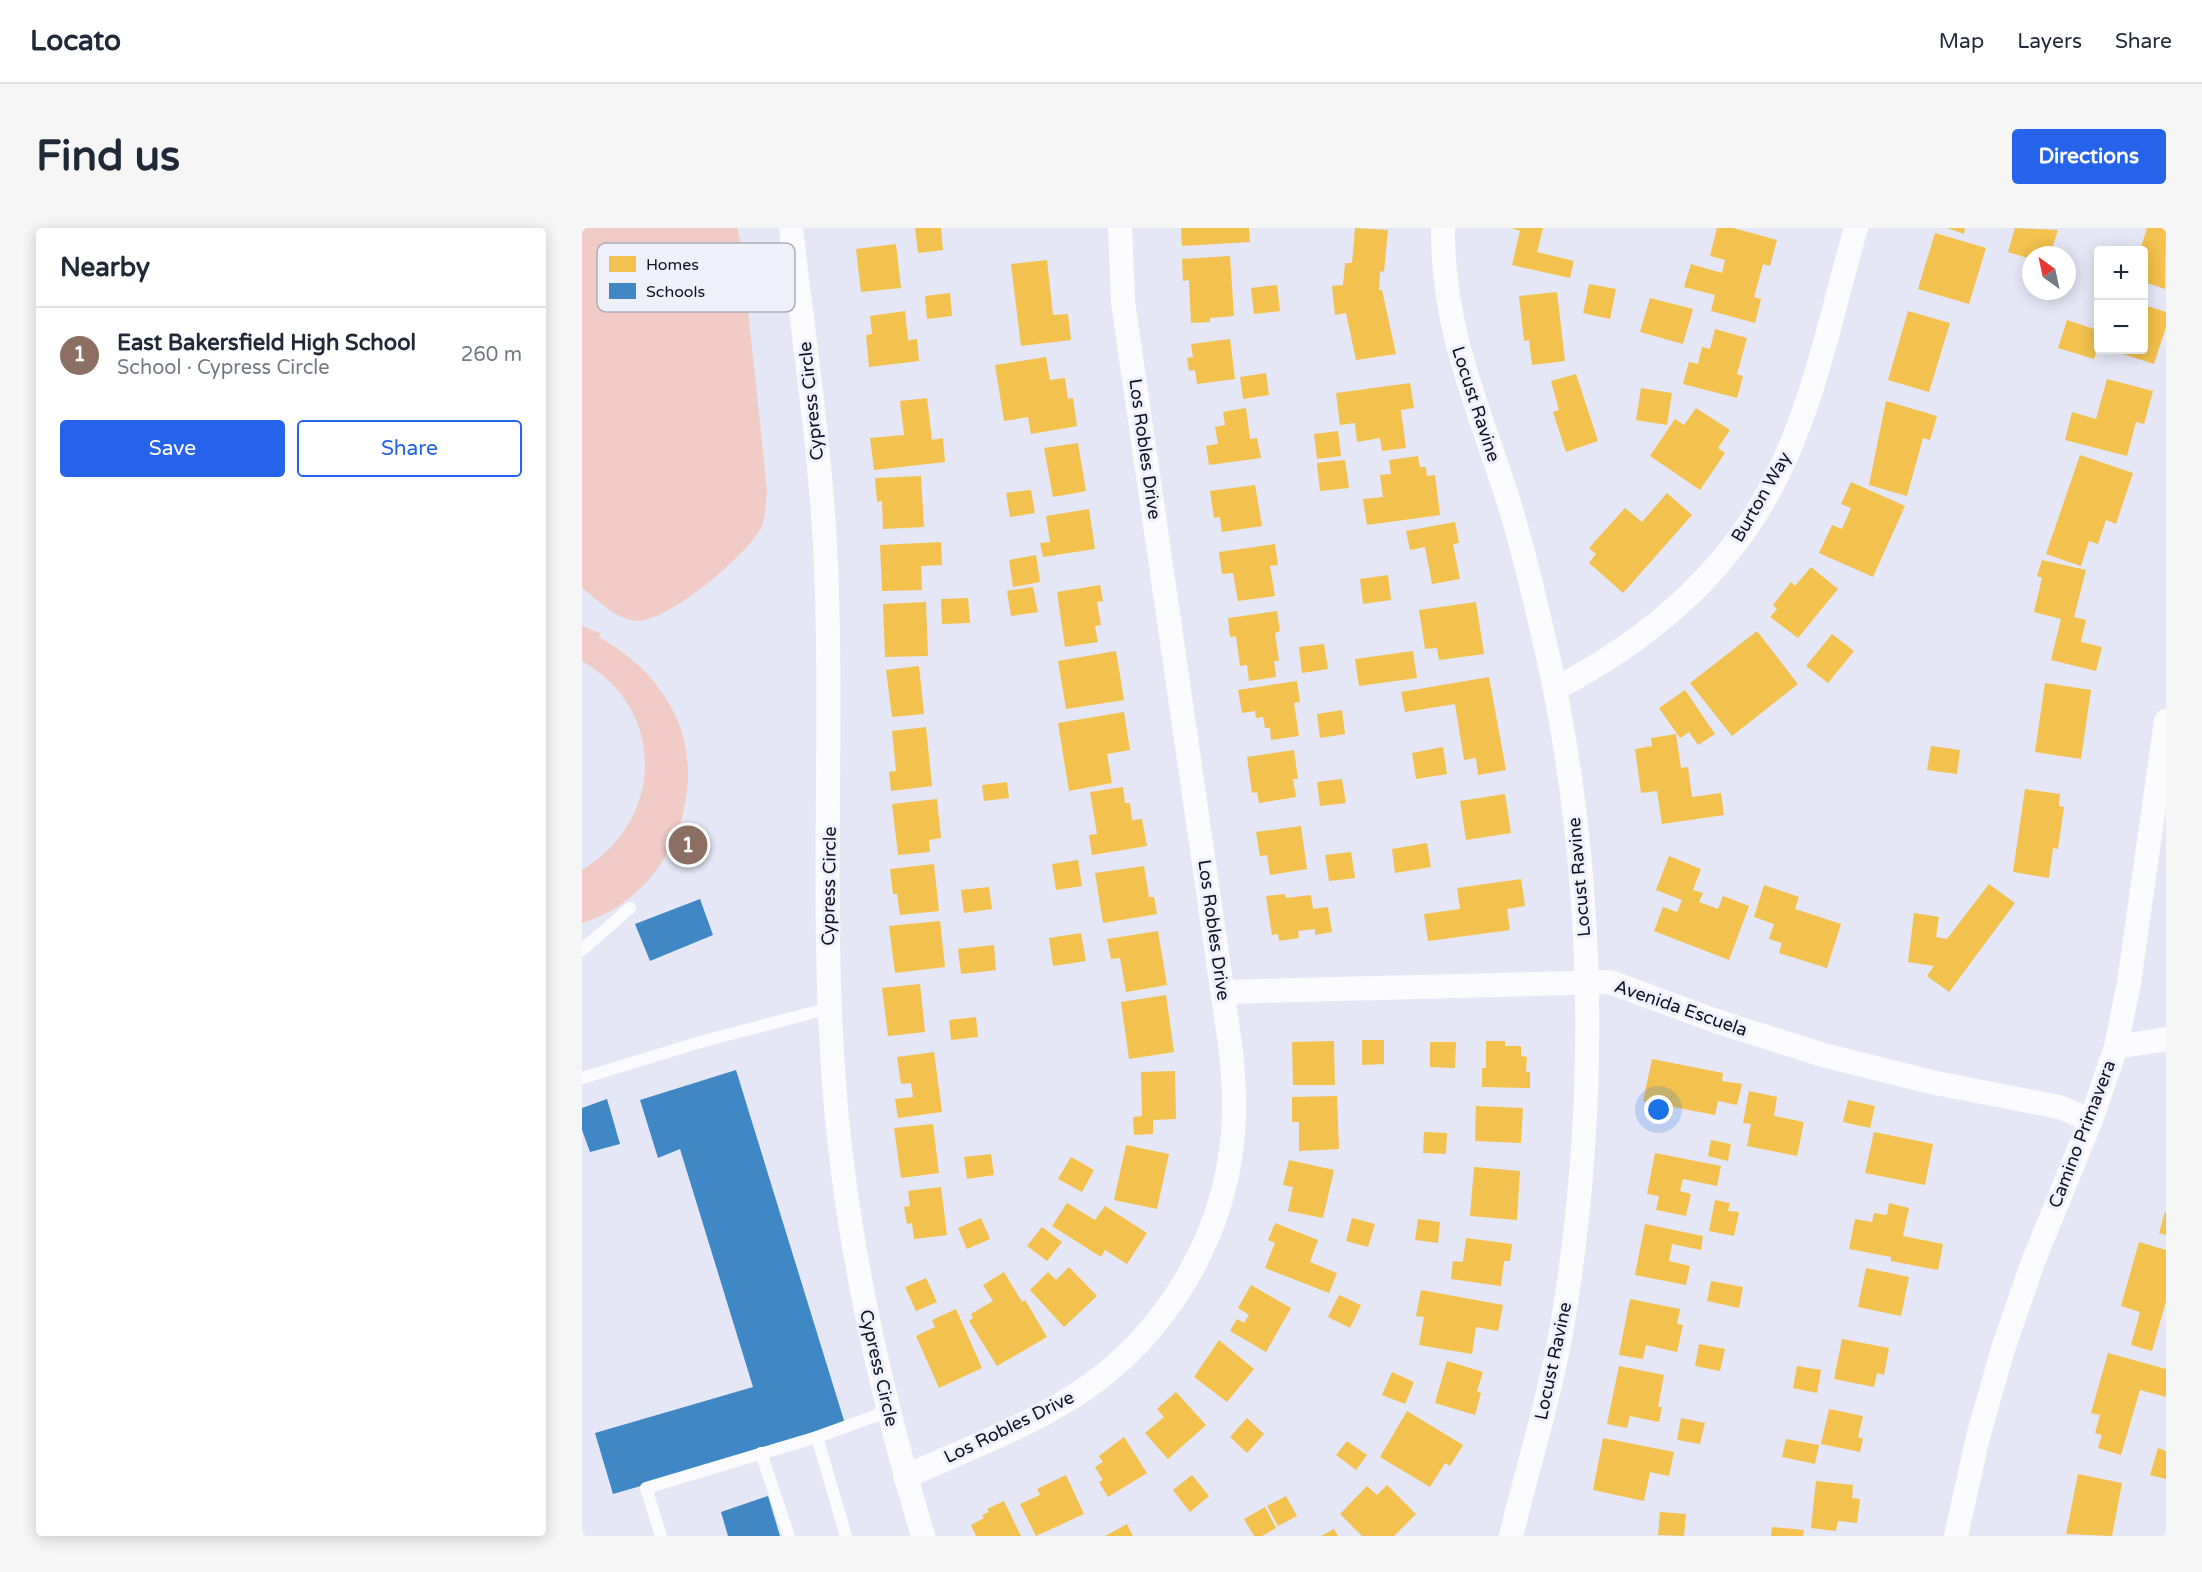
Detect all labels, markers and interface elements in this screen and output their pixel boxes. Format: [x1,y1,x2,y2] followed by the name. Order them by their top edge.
[30,24,121,58] text: Locato
[1939,29,1984,54] text: Map
[2017,29,2082,54] text: Layers
[2115,29,2172,54] text: Share
[2012,129,2166,184] button: Directions
[36,131,180,182] text: Find us
[597,243,795,312] legend
[2022,246,2076,300] north arrow
[2094,246,2148,354] map controls
[2094,246,2148,300] button: +
[60,252,150,283] text: Nearby
[646,255,699,275] text: Homes
[646,282,705,302] text: Schools
[2094,300,2148,354] button: −
[117,330,416,356] text: East Bakersfield High School
[794,341,828,461] street label: Cypress Circle
[73,343,86,367] text: 1
[461,343,522,367] text: 260 m
[1447,344,1505,464] street label: Locust Ravine
[117,356,330,380] text: School · Cypress Circle
[1124,377,1166,521] street label: Los Robles Drive
[60,420,285,477] button: Save
[297,420,522,477] button: Share
[1726,448,1796,546] street label: Burton Way
[1563,816,1595,938] street label: Locust Ravine
[668,822,708,868] pin: 1
[817,826,841,946] street label: Cypress Circle
[1193,858,1235,1002] street label: Los Robles Drive
[1612,975,1750,1041] street label: Avenida Escuela
[2044,1057,2120,1211] street label: Camino Primavera
[1644,1095,1673,1124] your location
[1530,1300,1576,1422] street label: Locust Ravine
[855,1307,903,1429] street label: Cypress Circle
[940,1386,1078,1468] street label: Los Robles Drive

